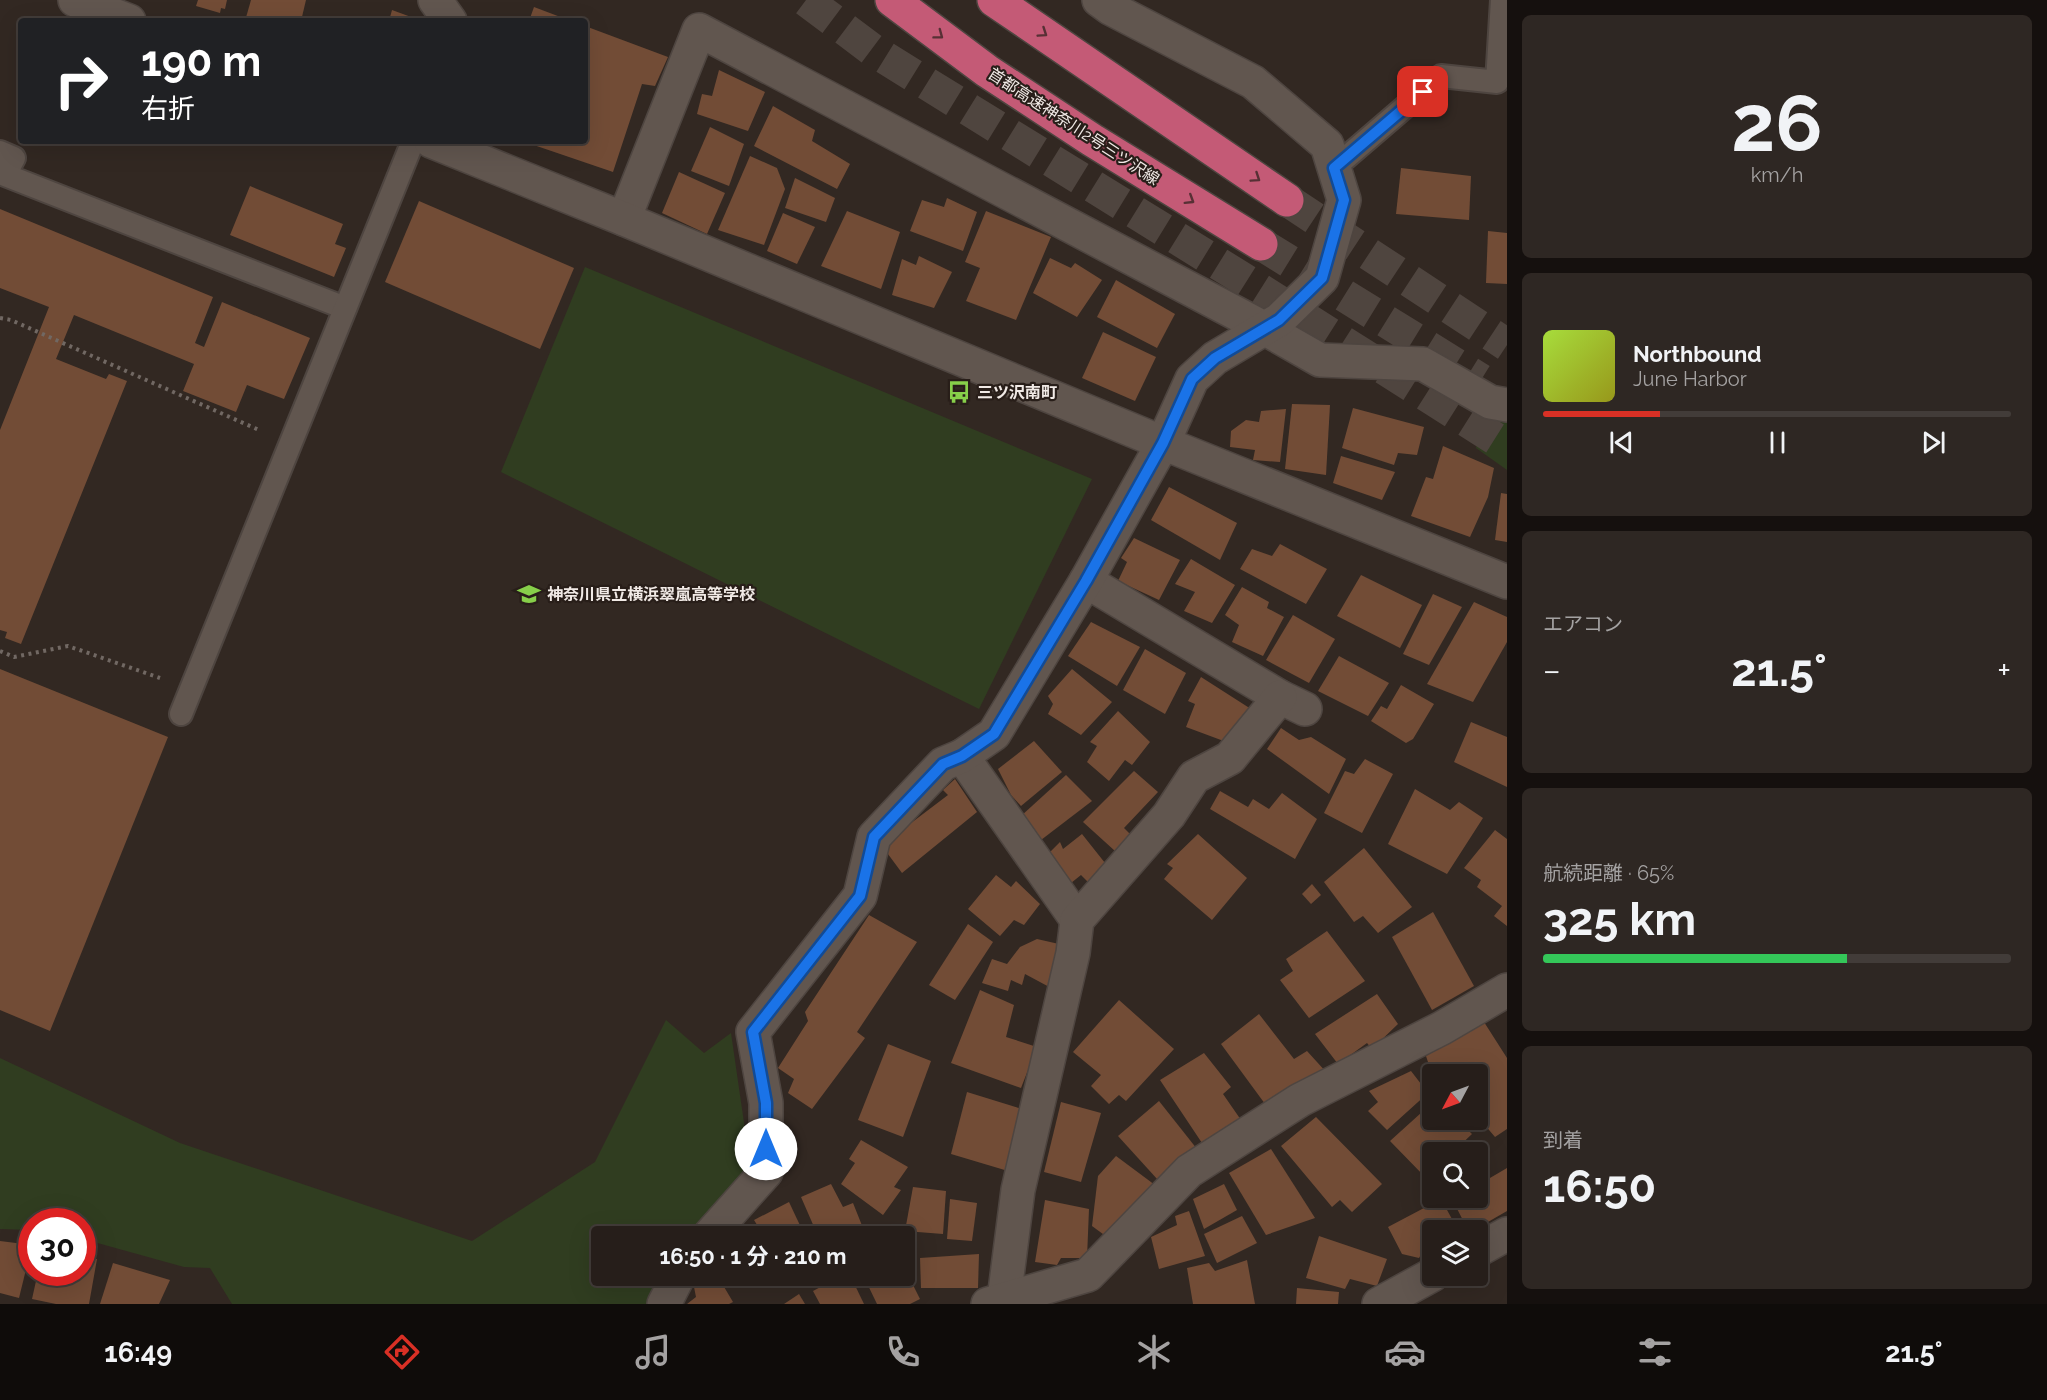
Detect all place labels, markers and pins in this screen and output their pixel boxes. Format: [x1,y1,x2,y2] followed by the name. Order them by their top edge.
[1397,66,1448,117] pin
[946,379,972,405] bus stop icon: 三ツ沢南町
[977,383,1057,402] place label: 三ツ沢南町
[516,581,542,607] school or university icon: 神奈川県立横浜翠嵐高等学校
[547,585,755,604] place label: 神奈川県立横浜翠嵐高等学校

